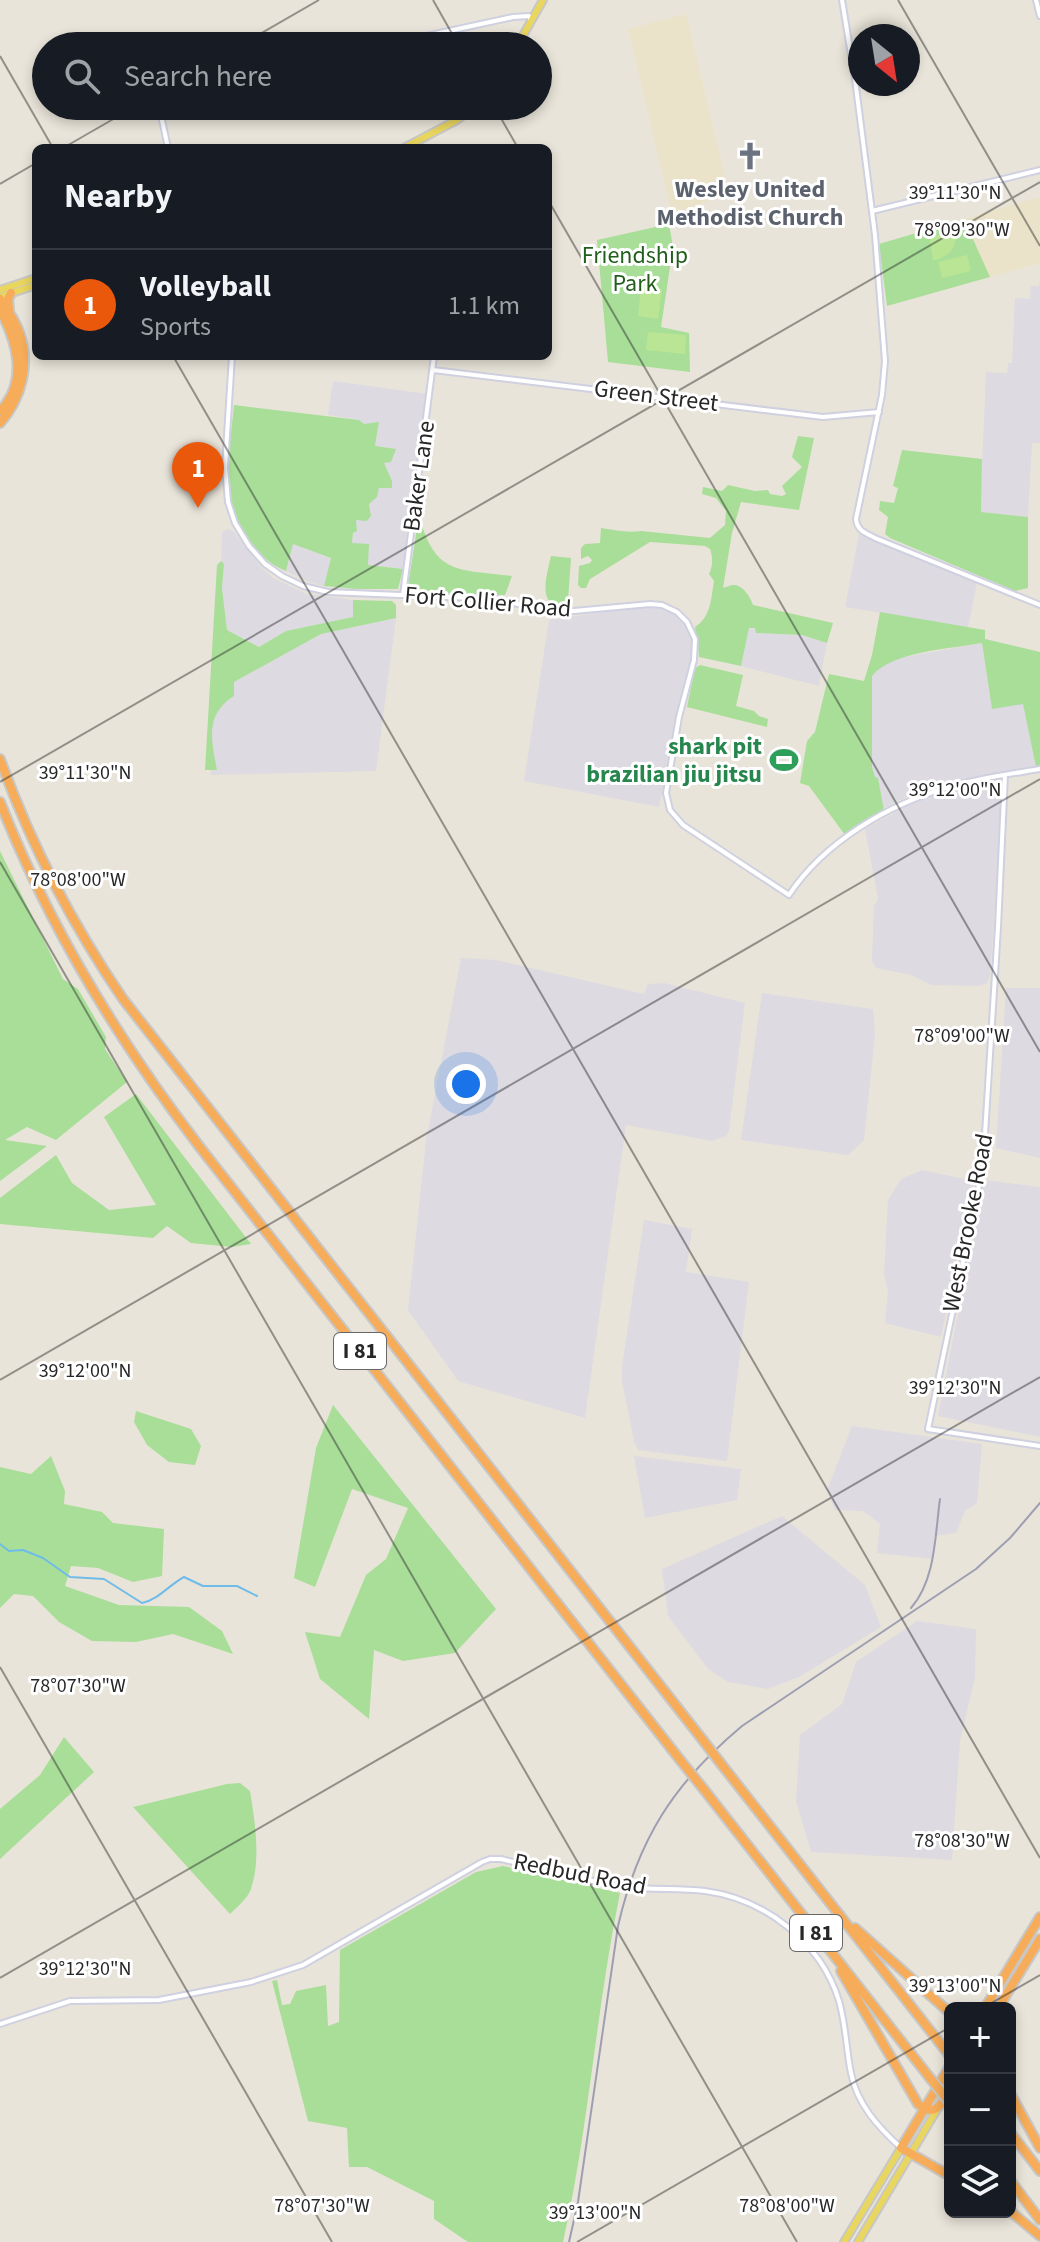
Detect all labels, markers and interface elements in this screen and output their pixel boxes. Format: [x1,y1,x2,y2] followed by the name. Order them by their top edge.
[848,24,920,96] north arrow
[32,32,552,120] search box
[60,54,104,98] icon: search
[124,55,272,98] text: Search here
[735,141,765,171] church icon: Wesley United Methodist Church
[64,172,172,221] text: Nearby
[657,172,843,235] place label: Wesley United Methodist Church
[909,179,1001,207] text: 39°11'30"N
[914,216,1010,244] text: 78°09'30"W
[582,238,688,301] park label: Friendship Park
[140,265,271,308] text: Volleyball
[83,287,97,324] text: 1
[448,287,520,324] text: 1.1 km
[140,308,211,345] text: Sports
[592,371,720,421] street label: Green Street
[394,418,444,534] street label: Baker Lane
[172,442,224,508] pin: 1
[403,577,573,627] street label: Fort Collier Road
[586,729,762,792] place label: shark pit brazilian jiu jitsu
[769,745,799,775] sports icon: shark pit brazilian jiu jitsu
[39,759,131,787] text: 39°11'30"N
[909,776,1001,804] text: 39°12'00"N
[30,866,126,894] text: 78°08'00"W
[914,1022,1010,1050] text: 78°09'00"W
[446,1064,486,1104] your location
[934,1131,1002,1315] street label: West Brooke Road
[334,1333,386,1369] road number: I 81
[39,1357,131,1385] text: 39°12'00"N
[909,1374,1001,1402] text: 39°12'30"N
[30,1672,126,1700] text: 78°07'30"W
[914,1827,1010,1855] text: 78°08'30"W
[511,1844,649,1904] street label: Redbud Road
[790,1915,842,1951] road number: I 81
[39,1955,131,1983] text: 39°12'30"N
[909,1972,1001,2000] text: 39°13'00"N
[944,2002,1016,2218] map controls
[944,2002,1016,2074] button: +
[944,2074,1016,2146] button: −
[944,2146,1016,2218] button: layers
[274,2192,370,2220] text: 78°07'30"W
[739,2192,835,2220] text: 78°08'00"W
[549,2199,641,2227] text: 39°13'00"N

